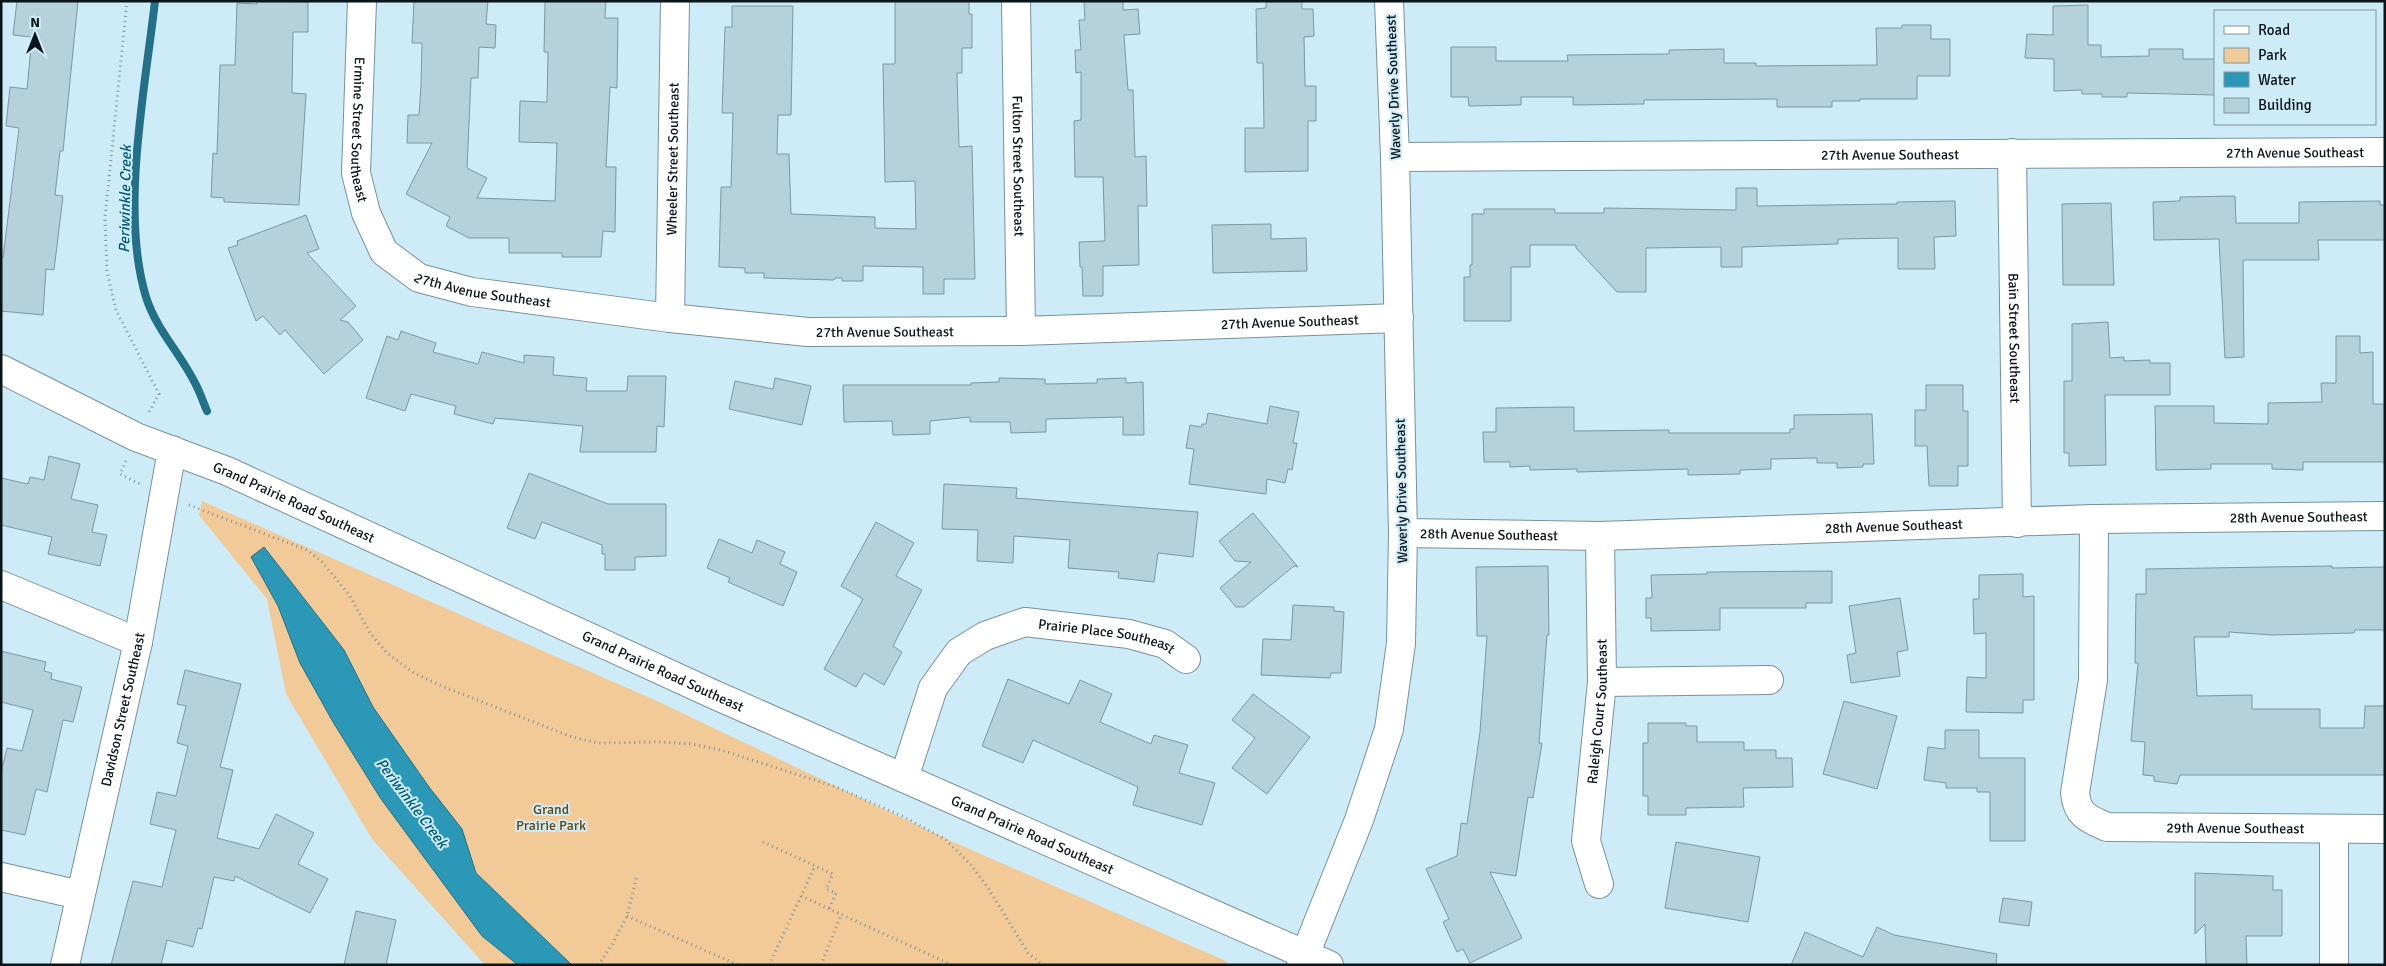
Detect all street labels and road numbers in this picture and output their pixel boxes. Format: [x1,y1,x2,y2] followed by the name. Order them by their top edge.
[1382,14,1405,160] street label: Waverly Drive Southeast
[347,57,371,204] street label: Ermine Street Southeast
[663,82,683,236] street label: Wheeler Street Southeast
[1008,95,1028,237] street label: Fulton Street Southeast
[2226,144,2364,162] street label: 27th Avenue Southeast
[1821,146,1959,164] street label: 27th Avenue Southeast
[410,269,552,311] street label: 27th Avenue Southeast
[2005,273,2023,403] street label: Bain Street Southeast
[1220,311,1359,333] street label: 27th Avenue Southeast
[816,323,954,341] street label: 27th Avenue Southeast
[1392,418,1411,564] street label: Waverly Drive Southeast
[211,459,377,547] street label: Grand Prairie Road Southeast
[2230,508,2368,527] street label: 28th Avenue Southeast
[1825,516,1963,537] street label: 28th Avenue Southeast
[1420,525,1558,544] street label: 28th Avenue Southeast
[1037,616,1178,658] street label: Prairie Place Southeast
[579,627,746,716] street label: Grand Prairie Road Southeast
[98,631,149,788] street label: Davidson Street Southeast
[1584,639,1611,785] street label: Raleigh Court Southeast
[948,792,1116,878] street label: Grand Prairie Road Southeast
[2166,819,2305,837] street label: 29th Avenue Southeast

